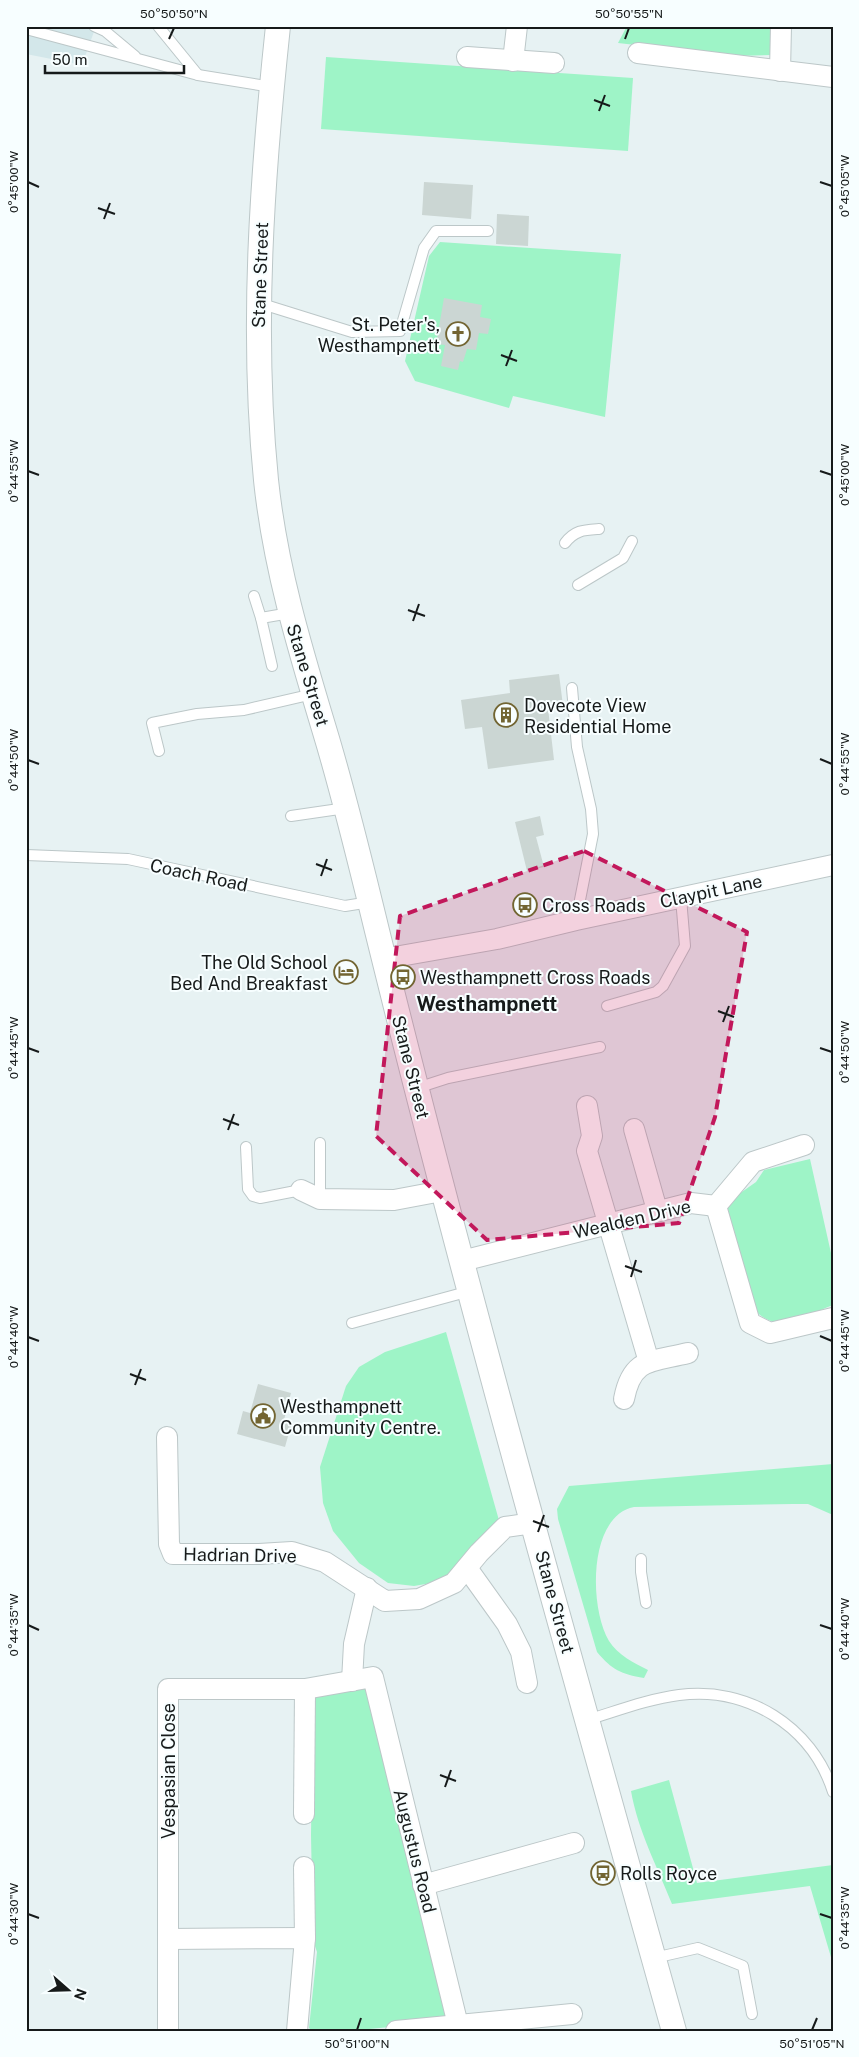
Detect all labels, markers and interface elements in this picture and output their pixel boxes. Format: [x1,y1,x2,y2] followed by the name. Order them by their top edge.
[140,7,208,21] text: 50°50'50"N
[595,7,663,21] text: 50°50'55"N
[45,42,184,74] scale bar
[52,51,87,68] text: 50 m
[7,150,21,213] text: 0°45'00"W
[838,154,852,217] text: 0°45'05"W
[248,222,272,328] street label: Stane Street
[318,314,440,356] place label: St. Peter's, Westhampnett
[445,321,471,347] church icon: St. Peter's, Westhampnett
[7,439,21,502] text: 0°44'55"W
[838,443,852,506] text: 0°45'00"W
[282,621,334,729] street label: Stane Street
[524,695,671,737] place label: Dovecote View Residential Home
[493,702,519,728] building icon: Dovecote View Residential Home
[7,728,21,791] text: 0°44'50"W
[838,732,852,795] text: 0°44'55"W
[148,854,250,896] street label: Coach Road
[658,870,764,912] street label: Claypit Lane
[512,892,538,918] bus stop icon: Cross Roads
[542,895,646,916] place label: Cross Roads
[170,952,328,994] place label: The Old School Bed And Breakfast
[333,959,359,985] hotel icon: The Old School Bed And Breakfast
[390,964,416,990] bus stop icon: Westhampnett Cross Roads
[420,967,650,988] place label: Westhampnett Cross Roads
[417,992,557,1016] district label: Westhampnett
[388,1013,434,1121] street label: Stane Street
[7,1016,21,1079] text: 0°44'45"W
[838,1020,852,1083] text: 0°44'50"W
[571,1195,693,1243] street label: Wealden Drive
[7,1305,21,1368] text: 0°44'40"W
[838,1309,852,1372] text: 0°44'45"W
[280,1396,441,1438] place label: Westhampnett Community Centre.
[250,1403,276,1429] public building icon: Westhampnett Community Centre.
[183,1544,297,1566] street label: Hadrian Drive
[531,1548,579,1656] street label: Stane Street
[7,1593,21,1656] text: 0°44'35"W
[838,1597,852,1660] text: 0°44'40"W
[158,1703,179,1839] street label: Vespasian Close
[389,1787,441,1915] street label: Augustus Road
[590,1860,616,1886] bus stop icon: Rolls Royce
[620,1863,717,1884] place label: Rolls Royce
[7,1882,21,1945] text: 0°44'30"W
[838,1886,852,1949] text: 0°44'35"W
[42,1964,92,2014] north arrow
[71,1987,90,2002] text: N
[325,2037,389,2051] text: 50°51'00"N
[779,2037,845,2051] text: 50°51'05"N

